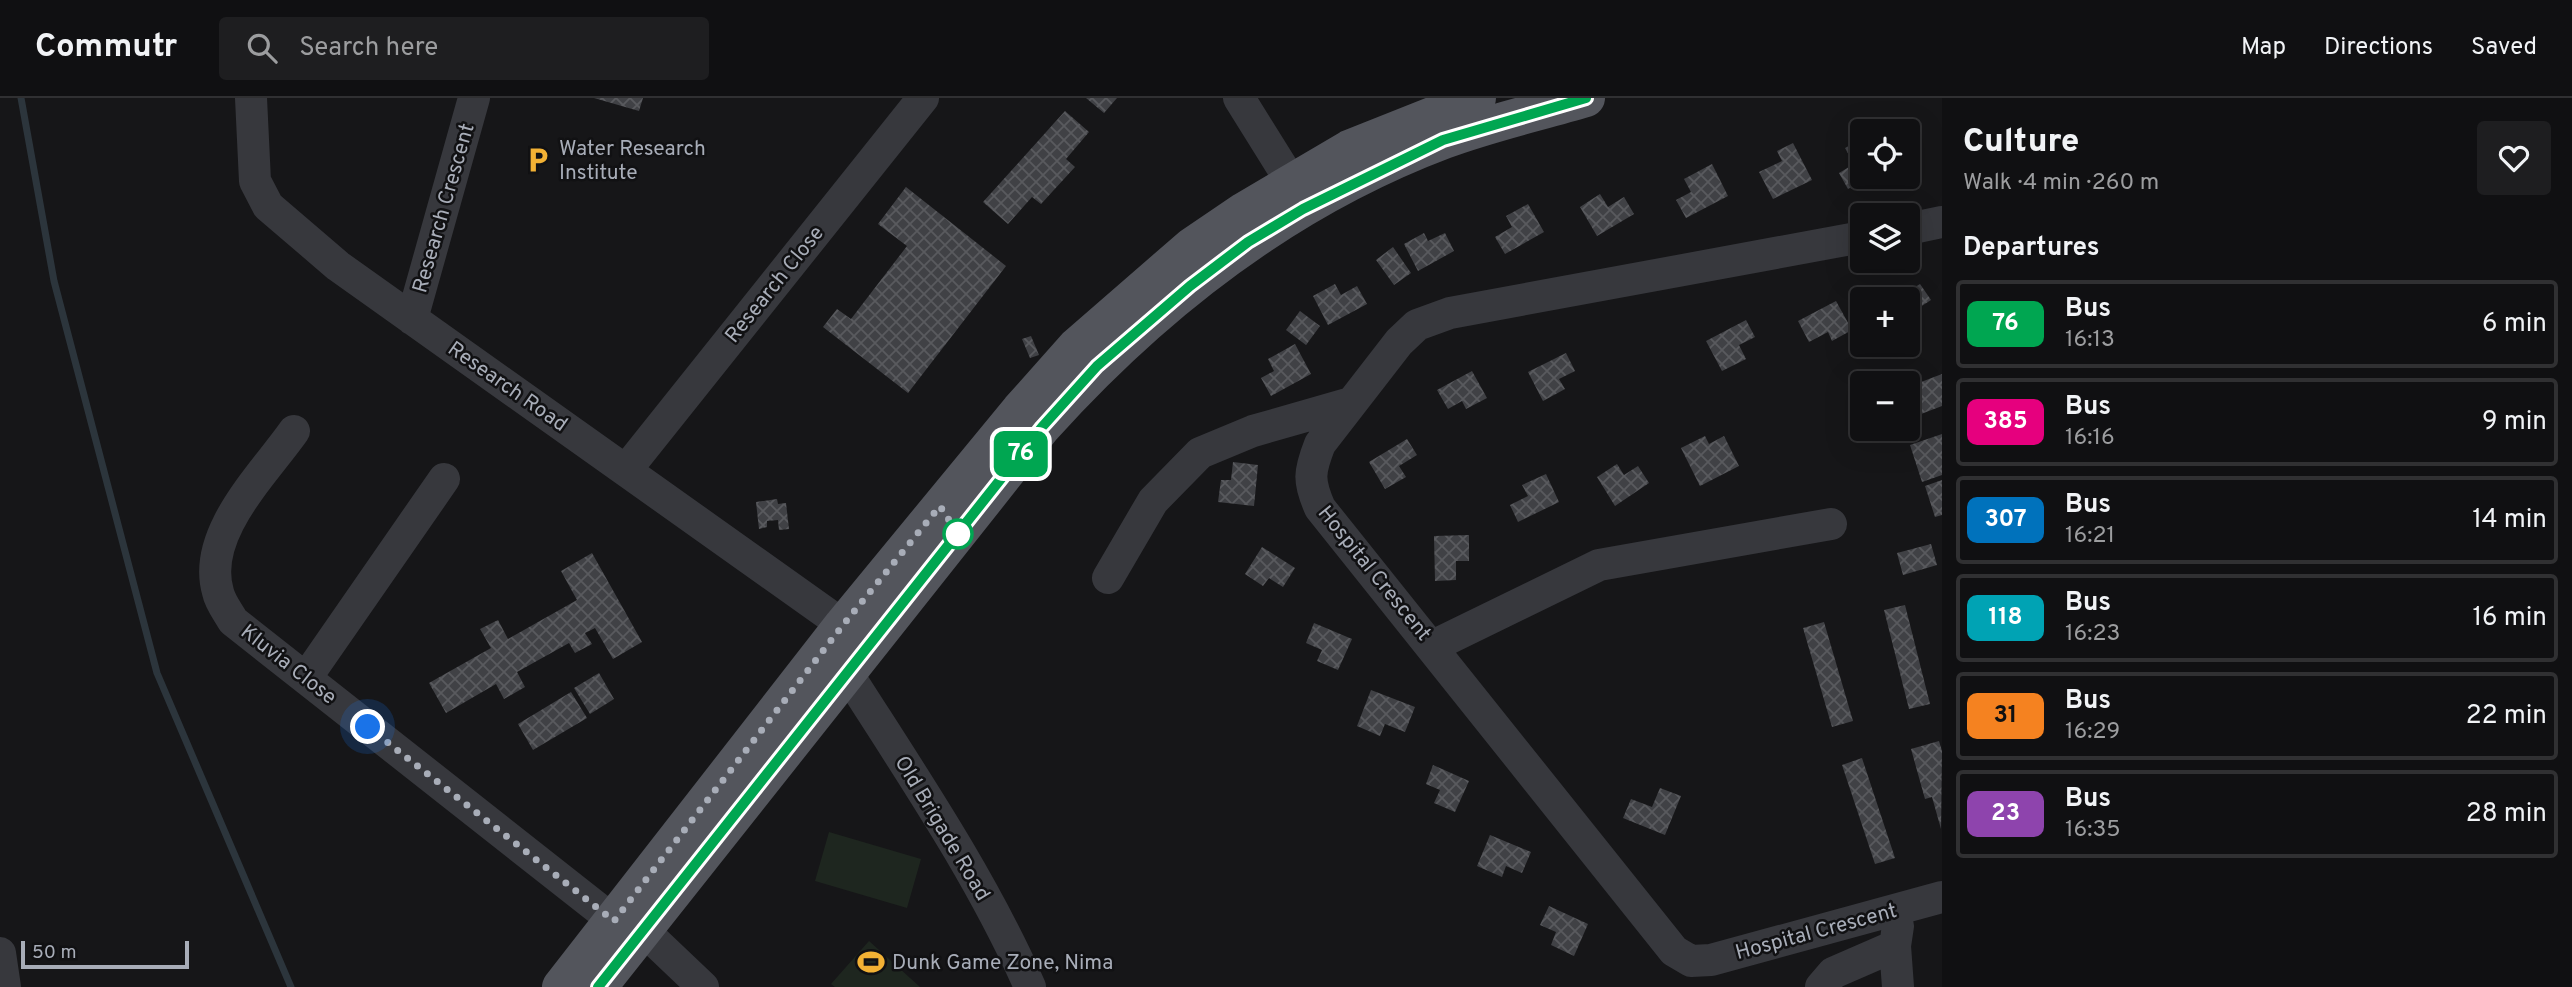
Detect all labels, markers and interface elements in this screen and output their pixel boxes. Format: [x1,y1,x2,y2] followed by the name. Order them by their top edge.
[219,17,709,80] search box
[35,27,177,69] text: Commutr
[243,29,281,67] icon: search
[299,32,438,65] text: Search here
[2241,33,2286,63] text: Map
[2324,33,2433,63] text: Directions
[2471,33,2537,63] text: Saved
[1850,119,1920,441] map controls
[1850,119,1920,189] button: locate
[407,120,482,296] street label: Research Crescent
[2477,121,2551,195] button: heart
[1963,122,2079,164] text: Culture
[559,136,706,187] place label: Water Research Institute
[523,145,553,175] parking icon: Water Research Institute
[1963,169,2159,198] text: Walk · 4 min · 260 m
[1850,203,1920,273] button: layers
[720,221,831,349] street label: Research Close
[1963,232,2100,265] text: Departures
[1850,287,1920,357] button: +
[2065,293,2111,326] text: Bus
[2482,308,2547,341] text: 6 min
[1992,309,2019,339] text: 76
[2065,326,2115,355] text: 16:13
[442,336,572,438] street label: Research Road
[1850,371,1920,441] button: −
[2065,391,2111,424] text: Bus
[2482,406,2547,439] text: 9 min
[1983,407,2028,437] text: 385
[2065,424,2115,453] text: 16:16
[990,431,1052,477] line badge: 76
[1008,439,1034,469] text: 76
[2065,489,2111,522] text: Bus
[1311,501,1437,647] street label: Hospital Crescent
[2472,504,2547,537] text: 14 min
[1984,505,2027,535] text: 307
[943,519,973,549] unlabelled marker
[2065,522,2115,551] text: 16:21
[2065,587,2111,620] text: Bus
[2472,602,2547,635] text: 16 min
[1988,603,2023,633] text: 118
[234,619,342,711] street label: Kluvia Close
[2065,620,2120,649] text: 16:23
[2065,685,2111,718] text: Bus
[2466,700,2547,733] text: 22 min
[1994,701,2017,731] text: 31
[350,709,385,744] your location
[2065,718,2120,747] text: 16:29
[888,751,996,906] street label: Old Brigade Road
[2065,783,2111,816] text: Bus
[2466,798,2547,831] text: 28 min
[1991,799,2020,829] text: 23
[2065,816,2121,845] text: 16:35
[1733,898,1900,967] street label: Hospital Crescent
[21,938,189,970] scale bar
[32,941,77,965] text: 50 m
[856,947,886,977] sports icon: Dunk Game Zone, Nima
[892,950,1113,977] place label: Dunk Game Zone, Nima

